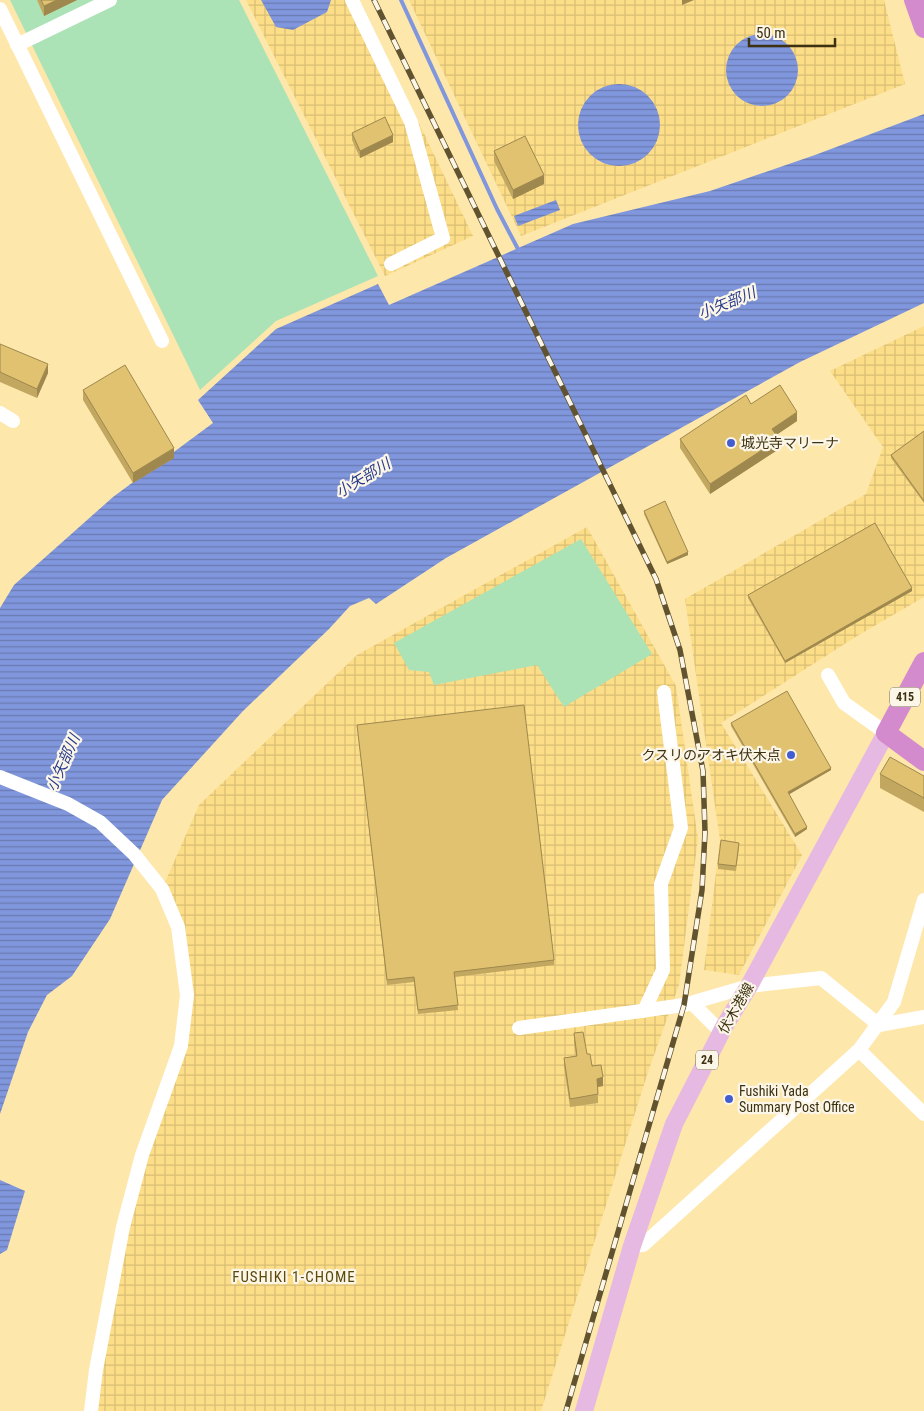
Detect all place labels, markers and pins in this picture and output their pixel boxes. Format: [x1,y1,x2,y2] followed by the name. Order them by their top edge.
[741,435,839,451] place label: 城光寺マリーナ
[725,437,737,449] marker: 城光寺マリーナ
[641,747,781,763] place label: クスリのアオキ伏木点
[785,749,797,761] marker: クスリのアオキ伏木点
[739,1083,855,1115] place label: Fushiki Yada Summary Post Office
[723,1093,735,1105] marker: Fushiki Yada Summary Post Office

